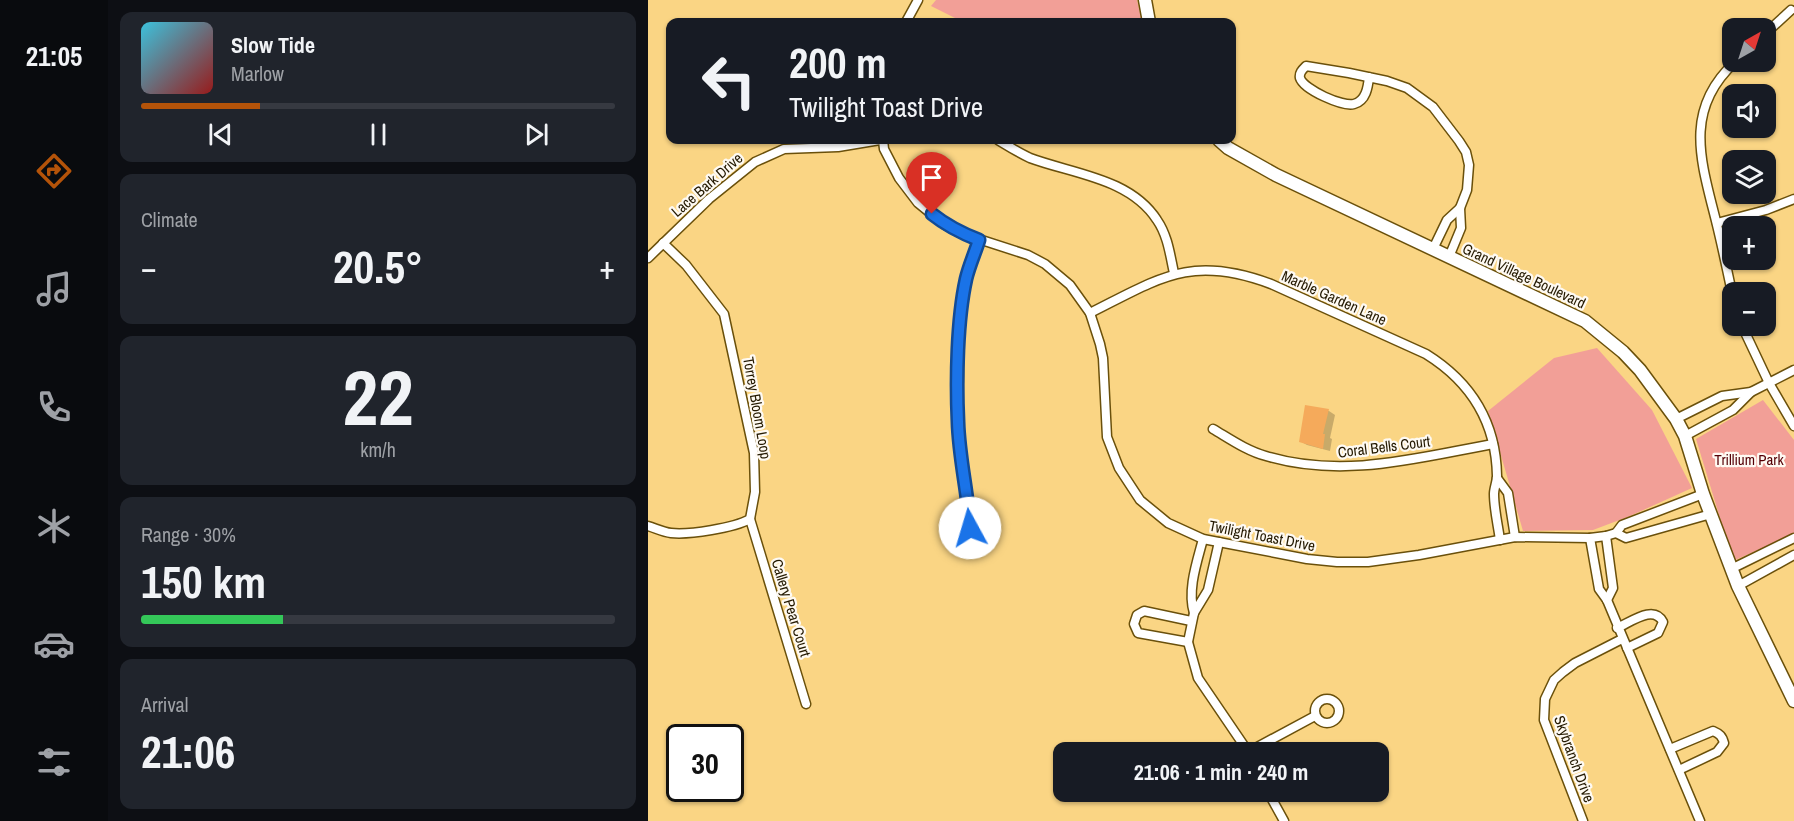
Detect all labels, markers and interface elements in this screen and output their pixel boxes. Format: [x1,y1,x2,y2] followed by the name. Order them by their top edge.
[1722,18,1776,72] north arrow
[1722,18,1776,336] map controls
[231,30,315,60] text: Slow Tide
[789,35,887,91] text: 200 m
[26,38,82,74] text: 21:05
[690,42,768,120] icon: left
[231,60,284,87] text: Marlow
[1722,84,1776,138] button: sound
[789,89,983,125] text: Twilight Toast Drive
[204,118,237,151] icon: previous
[362,118,395,151] icon: pause
[520,118,553,151] icon: next
[667,148,747,221] street label: Lace Bark Drive
[33,150,75,192] icon: directions
[1722,150,1776,204] button: layers
[906,152,957,214] pin
[915,161,948,194] icon: arrive
[141,206,198,233] text: Climate
[1722,216,1776,270] button: +
[333,236,423,297] text: 20.5°
[1459,238,1589,313] street label: Grand Village Boulevard
[141,245,157,289] text: −
[599,245,615,289] text: +
[1278,265,1390,330] street label: Marble Garden Lane
[33,268,75,310] icon: music
[1722,282,1776,336] button: −
[342,344,414,449] text: 22
[738,355,777,461] street label: Torrey Bloom Loop
[33,386,75,428] icon: phone
[1337,430,1432,463] street label: Coral Bells Court
[360,436,396,463] text: km/h
[1714,449,1784,470] park label: Trillium Park
[938,496,1002,560] position arrow
[33,505,75,547] icon: climate
[1207,515,1317,556] street label: Twilight Toast Drive
[141,521,236,548] text: Range · 30%
[141,551,266,612] text: 150 km
[767,556,816,660] street label: Callery Pear Court
[33,623,75,665] icon: car
[141,691,188,718] text: Arrival
[1549,713,1600,805] street label: Skybranch Drive
[141,721,235,782] text: 21:06
[666,724,744,802] speed limit sign: 30
[33,741,75,783] icon: filters
[1134,757,1308,787] text: 21:06 · 1 min · 240 m

